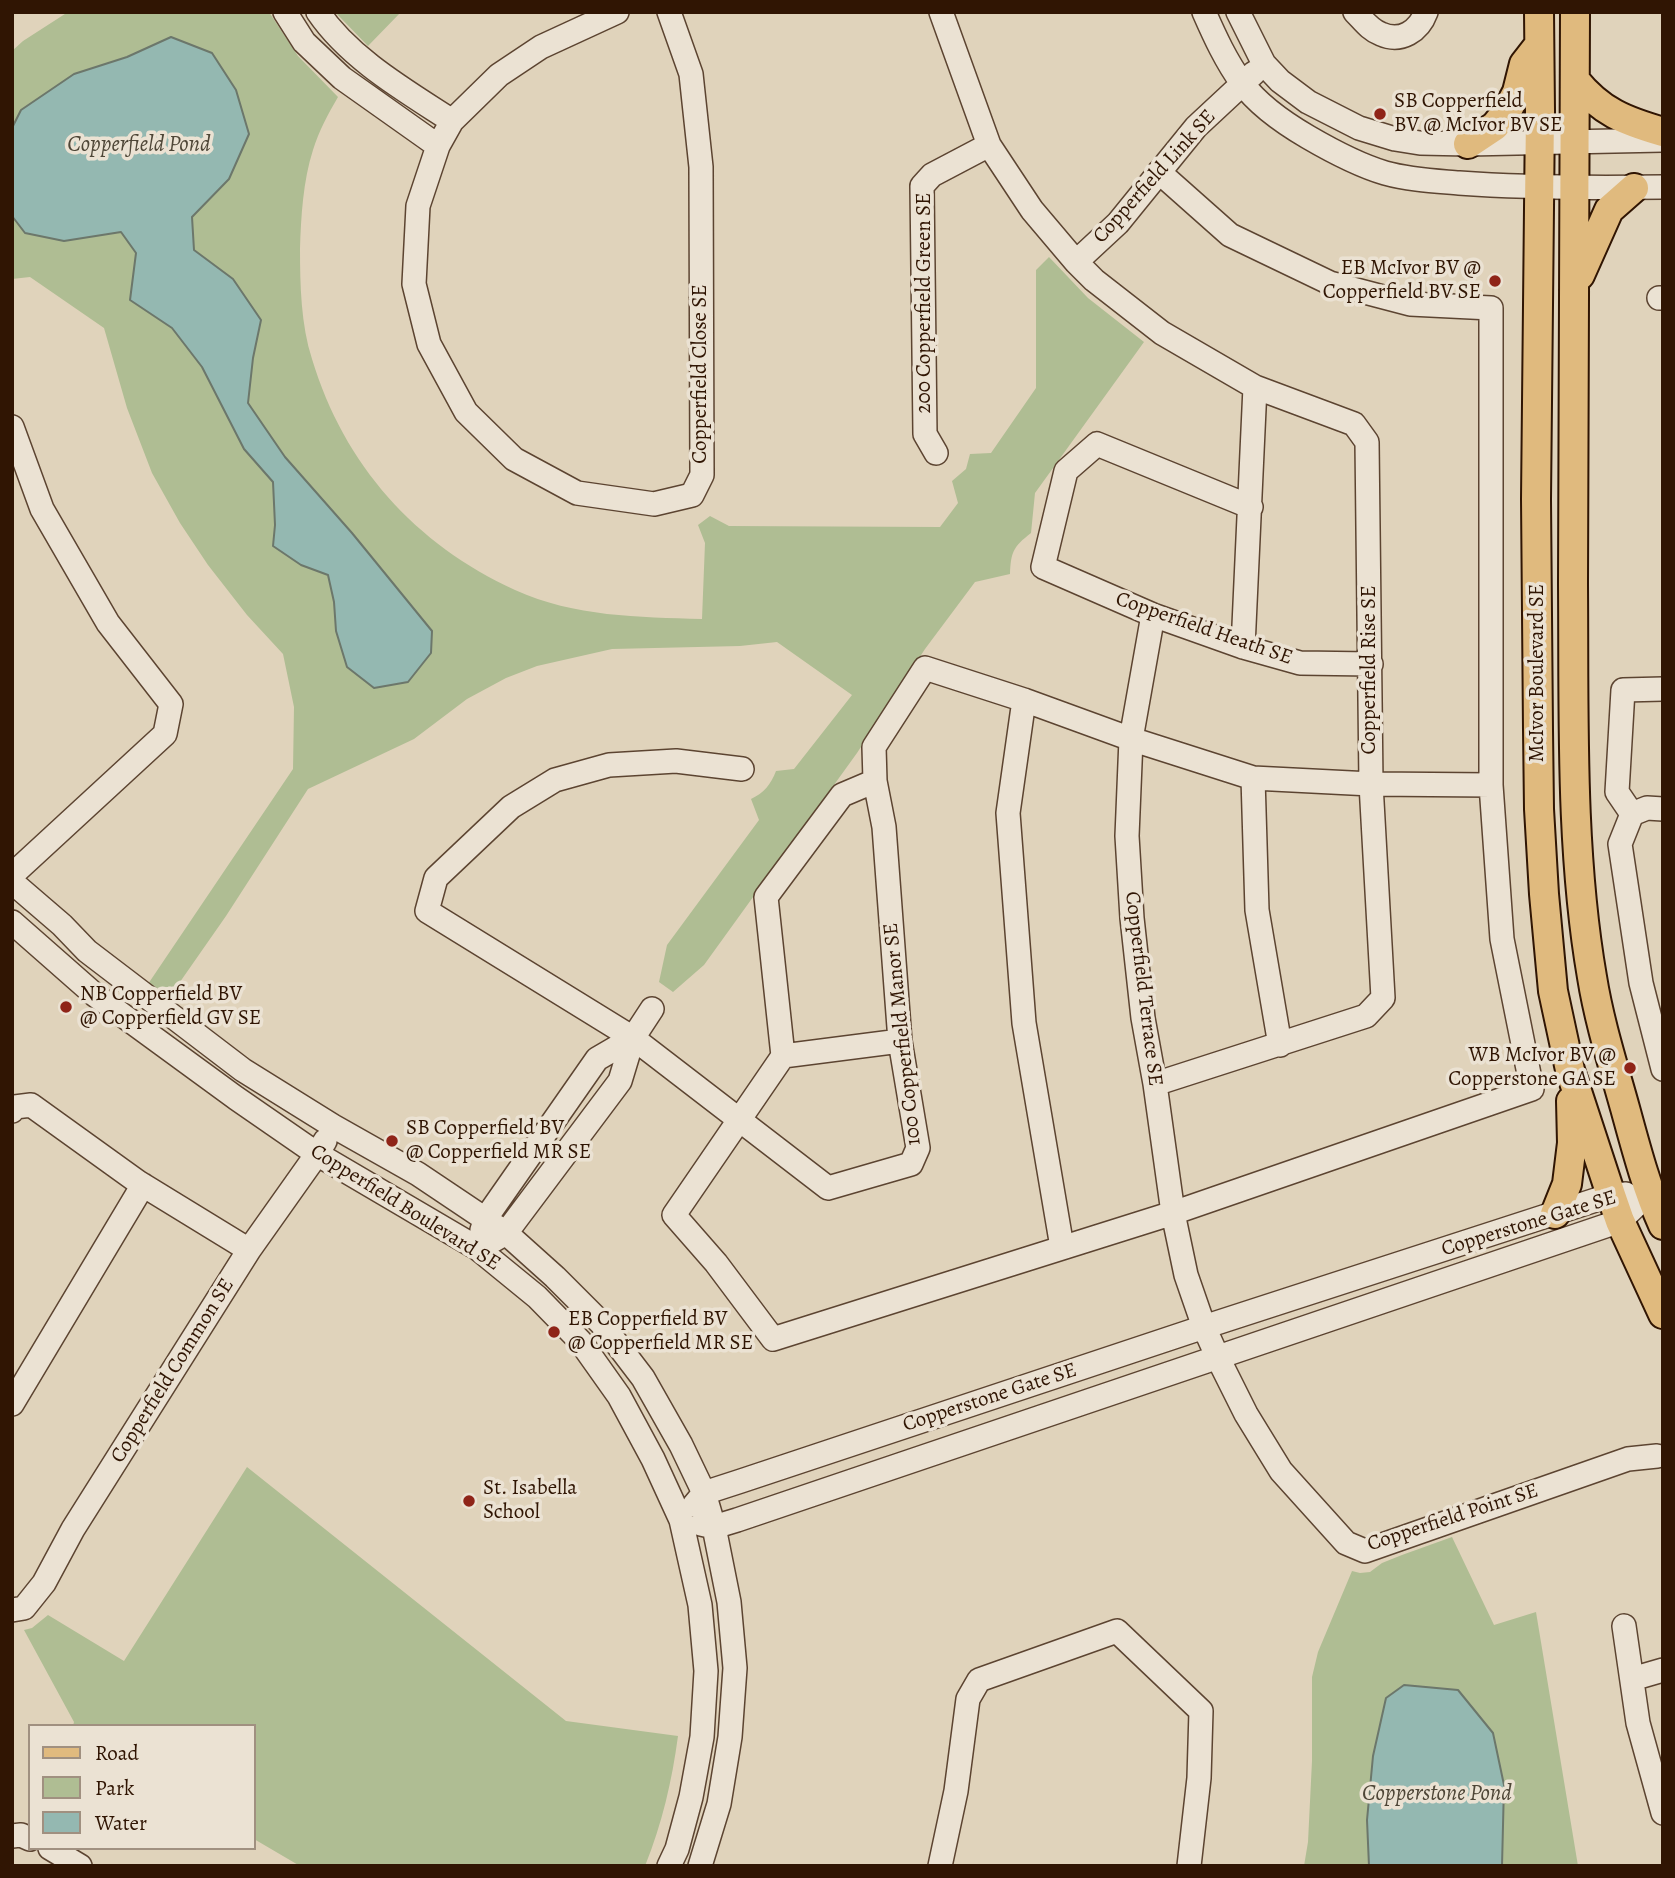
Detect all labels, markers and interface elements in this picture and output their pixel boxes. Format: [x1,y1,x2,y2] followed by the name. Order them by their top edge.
[1394,89,1562,139] place label: SB Copperfield BV @ McIvor BV SE
[1088,105,1222,249] street label: Copperfield Link SE
[1372,106,1388,122] marker: SB Copperfield BV @ McIvor BV SE
[67,131,211,159] water label: Copperfield Pond
[912,192,938,414] street label: 200 Copperfield Green SE
[1323,256,1481,306] place label: EB McIvor BV @ Copperfield BV SE
[1487,273,1503,289] marker: EB McIvor BV @ Copperfield BV SE
[688,284,714,464] street label: Copperfield Close SE
[1525,584,1551,762] street label: McIvor Boulevard SE
[1357,585,1383,755] street label: Copperfield Rise SE
[1112,587,1296,671] street label: Copperfield Heath SE
[1119,890,1167,1088] street label: Copperfield Terrace SE
[879,921,927,1147] street label: 100 Copperfield Manor SE
[80,982,261,1032] place label: NB Copperfield BV @ Copperfield GV SE
[58,999,74,1015] marker: NB Copperfield BV @ Copperfield GV SE
[1448,1043,1616,1093] place label: WB McIvor BV @ Copperstone GA SE
[1622,1060,1638,1076] marker: WB McIvor BV @ Copperstone GA SE
[406,1116,591,1166] place label: SB Copperfield BV @ Copperfield MR SE
[384,1133,400,1149] marker: SB Copperfield BV @ Copperfield MR SE
[305,1139,505,1277] street label: Copperfield Boulevard SE
[1439,1185,1619,1263] street label: Copperstone Gate SE
[106,1274,240,1468] street label: Copperfield Common SE
[568,1307,753,1357] place label: EB Copperfield BV @ Copperfield MR SE
[546,1324,562,1340] marker: EB Copperfield BV @ Copperfield MR SE
[900,1358,1080,1438] street label: Copperstone Gate SE
[483,1476,577,1526] place label: St. Isabella School
[1364,1478,1542,1558] street label: Copperfield Point SE
[461,1493,477,1509] marker: St. Isabella School
[28,1724,256,1850] legend
[95,1739,139,1767] text: Road
[95,1774,134,1802] text: Park
[1362,1780,1512,1808] water label: Copperstone Pond
[95,1809,147,1837] text: Water

